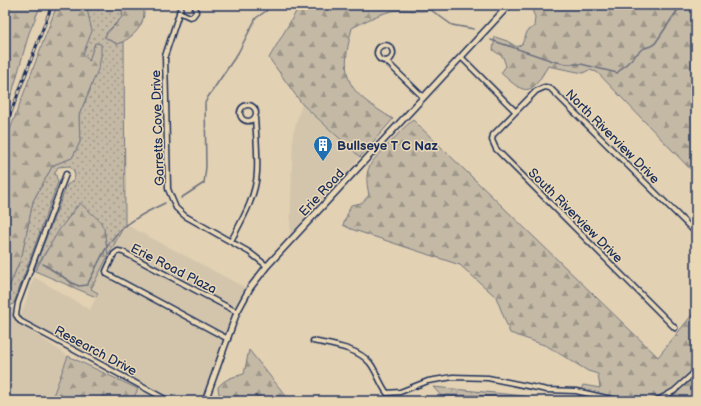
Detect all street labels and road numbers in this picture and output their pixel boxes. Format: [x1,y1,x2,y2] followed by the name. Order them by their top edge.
[148,69,168,186] street label: Garretts Cove Drive
[562,86,663,187] street label: North Riverview Drive
[525,165,626,267] street label: South Riverview Drive
[296,166,348,220] street label: Erie Road
[128,240,219,297] street label: Erie Road Plaza
[52,322,140,379] street label: Research Drive

